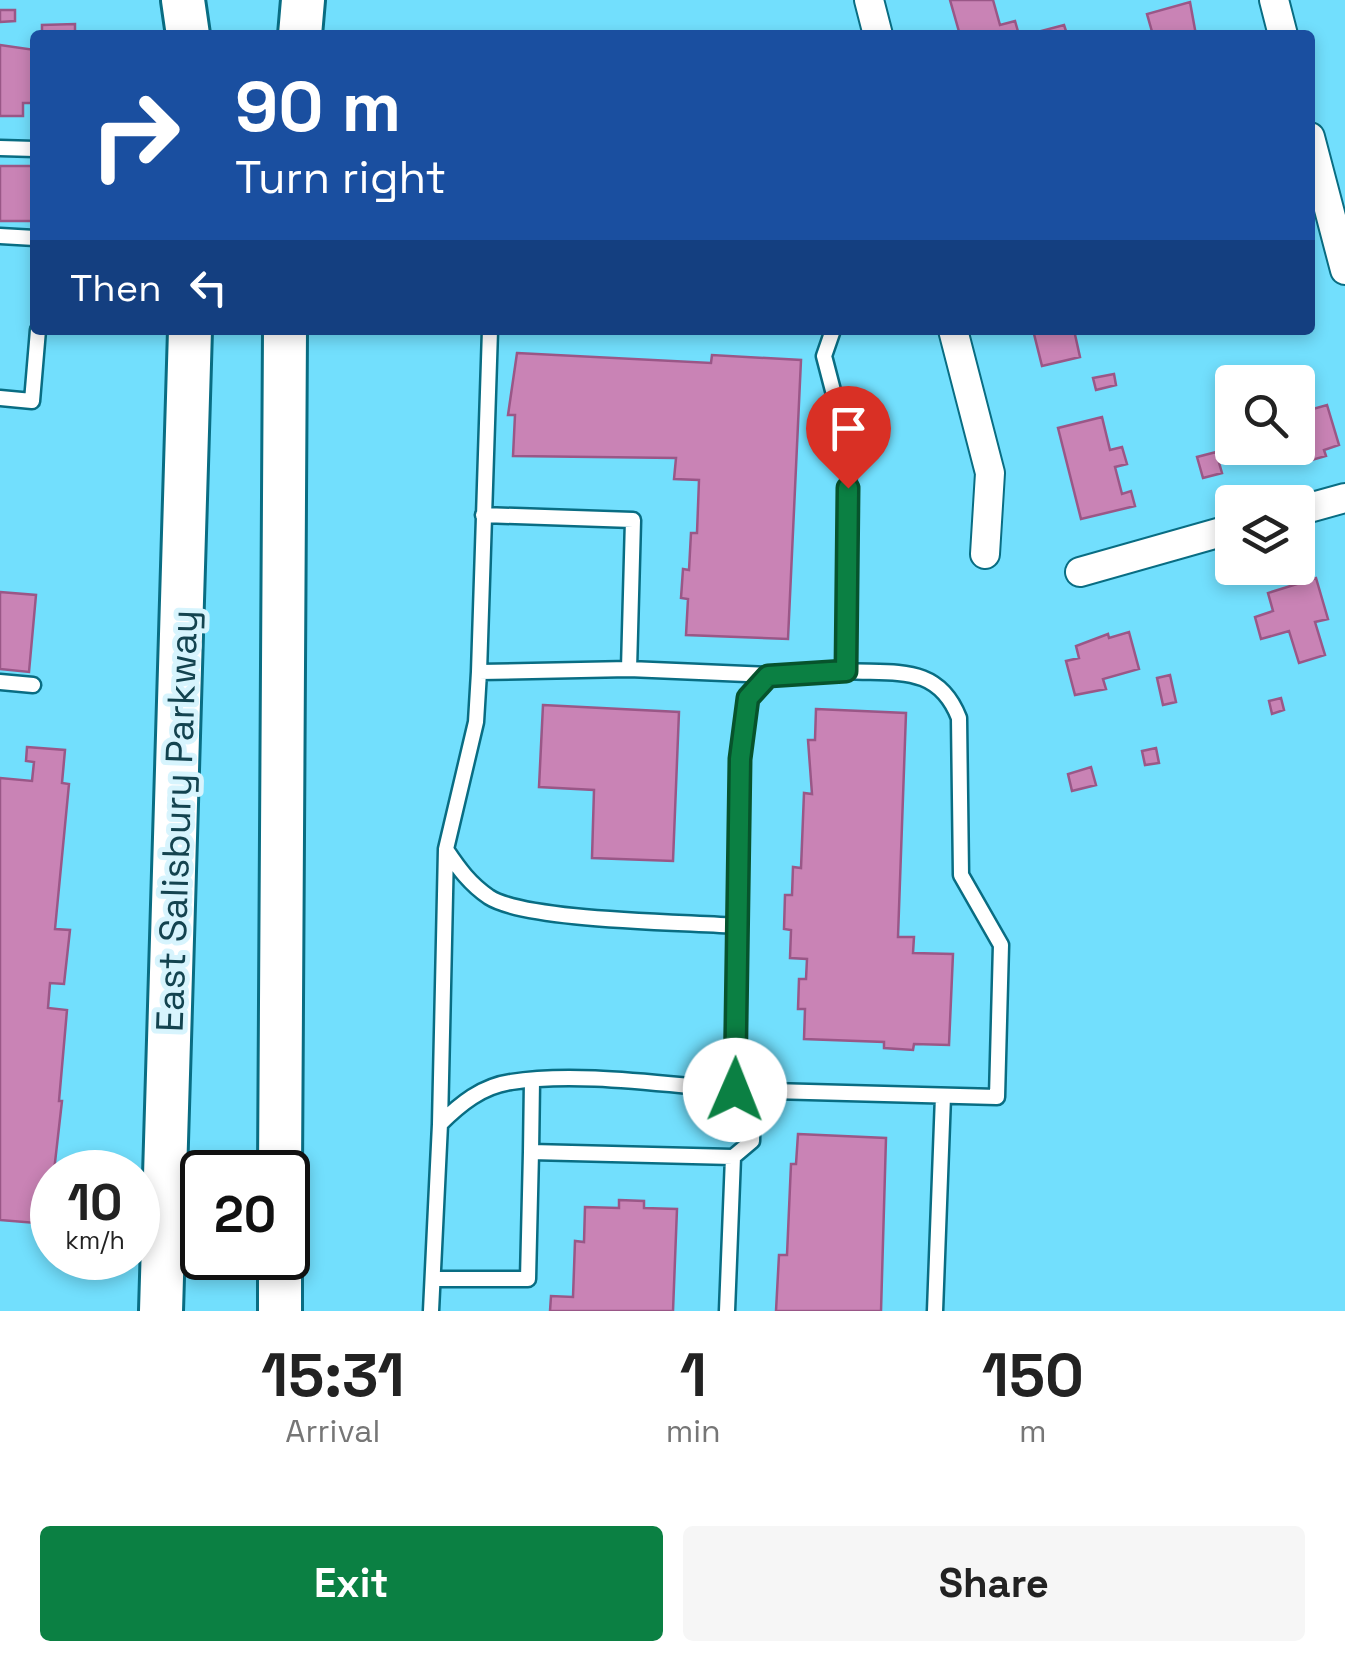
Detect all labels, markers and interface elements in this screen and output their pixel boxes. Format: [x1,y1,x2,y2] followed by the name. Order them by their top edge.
[235,62,401,151] text: 90 m
[70,70,200,200] icon: right
[235,149,446,206] text: Turn right
[181,260,236,315] icon: left
[70,264,161,312] text: Then
[1215,365,1315,585] map controls
[1215,365,1315,465] button: search
[806,386,891,489] pin
[821,401,876,456] icon: arrive
[1215,485,1315,585] button: layers
[146,609,208,1033] street label: East Salisbury Parkway
[683,1038,787,1142] position arrow
[180,1150,310,1280] speed limit sign: 20
[68,1171,123,1235] text: 10
[65,1224,125,1256] text: km/h
[261,1337,405,1414] text: 15:31
[680,1337,707,1414] text: 1
[982,1337,1084,1414] text: 150
[285,1411,380,1451] text: Arrival
[666,1411,721,1451] text: min
[1019,1411,1047,1451] text: m
[40,1526,663,1641] button: Exit
[683,1526,1305,1641] button: Share

